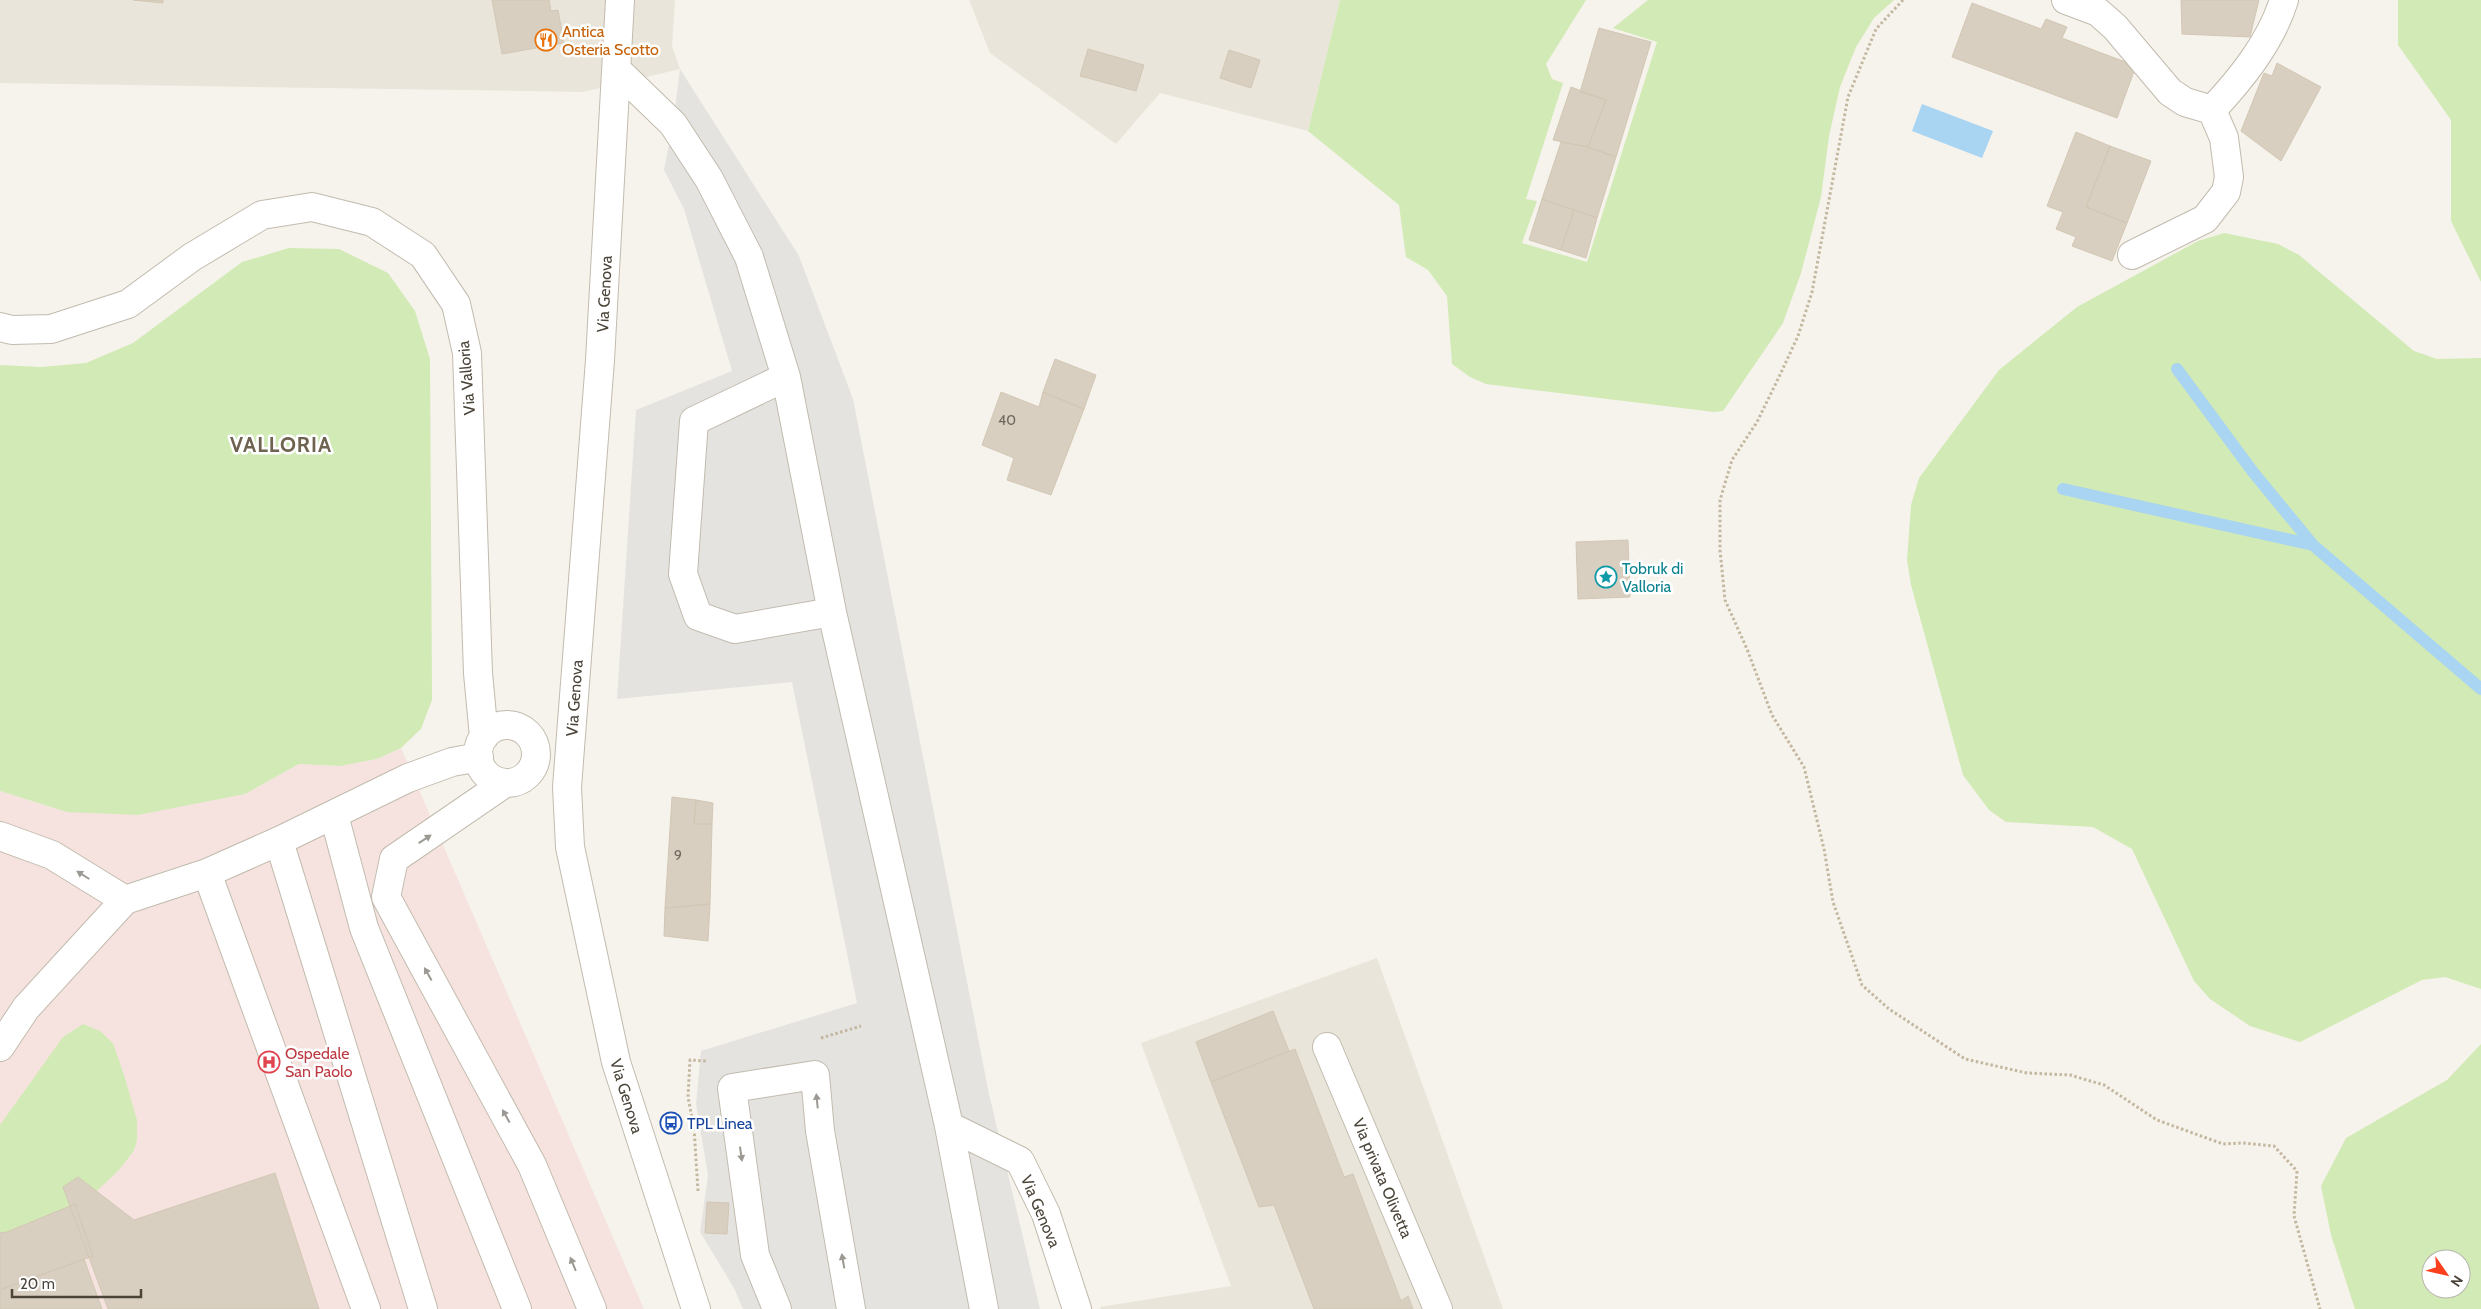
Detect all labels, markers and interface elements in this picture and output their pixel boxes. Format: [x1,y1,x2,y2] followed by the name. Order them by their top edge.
[562,22,659,59] place label: Antica Osteria Scotto
[534,28,558,52] restaurant icon: Antica Osteria Scotto
[593,255,616,333] street label: Via Genova
[454,340,479,416] street label: Via Valloria
[998,411,1016,429] house number: 40
[230,432,332,457] district label: VALLORIA
[1622,559,1683,596] place label: Tobruk di Valloria
[1594,565,1618,589] place icon: Tobruk di Valloria
[562,659,587,737] street label: Via Genova
[418,835,431,844] one-way arrow
[674,846,682,864] house number: 9
[77,870,90,879] one-way arrow
[424,966,432,981] one-way arrow
[285,1044,353,1081] place label: Ospedale San Paolo
[257,1050,281,1074] hospital icon: Ospedale San Paolo
[606,1057,647,1136] street label: Via Genova
[813,1092,821,1108] one-way arrow
[502,1109,510,1124] one-way arrow
[659,1111,683,1135] bus stop icon: TPL Linea
[687,1114,753,1133] place label: TPL Linea
[1349,1115,1416,1241] street label: Via privata Olivetta
[737,1146,745,1162] one-way arrow
[1017,1172,1064,1251] street label: Via Genova
[2421,1249,2471,1299] north arrow
[839,1253,847,1269] one-way arrow
[569,1256,577,1271] one-way arrow
[12,1266,141,1298] scale bar
[2447,1272,2467,1290] text: N
[20,1275,55,1293] text: 20 m

